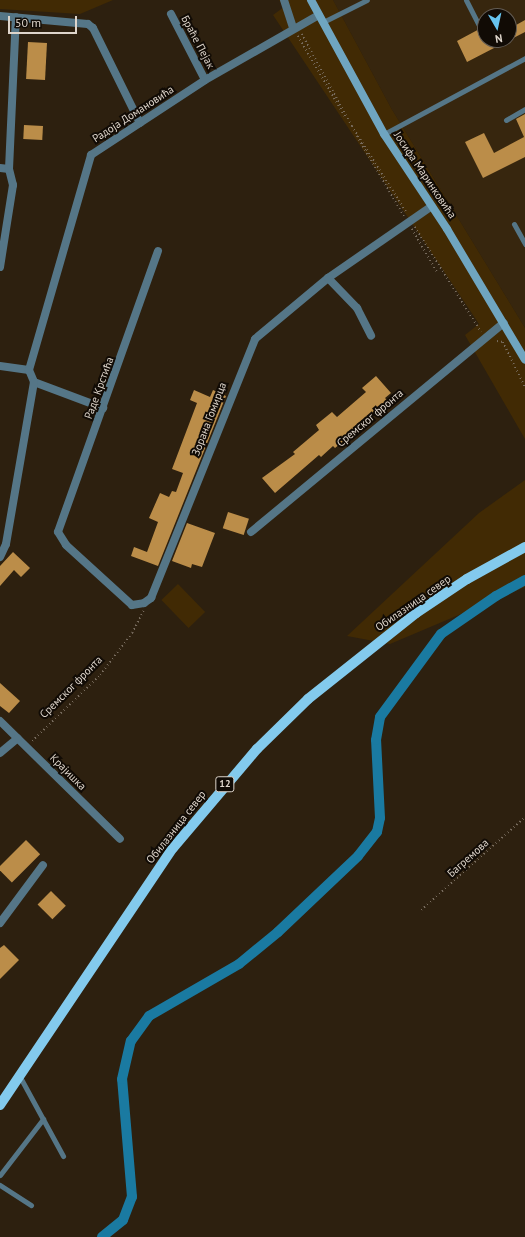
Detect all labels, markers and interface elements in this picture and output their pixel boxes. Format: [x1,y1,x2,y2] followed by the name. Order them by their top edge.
[10,8,79,34] scale bar
[477,8,517,48] north arrow
[178,13,218,71] street label: Браће Пејак
[15,15,41,30] text: 50 m
[494,31,503,46] text: N
[90,83,176,145] street label: Радоја Домановића
[391,129,459,221] street label: Јосифа Маринковића
[82,355,116,421] street label: Раде Крстића
[189,380,229,458] street label: Зорана Гомирца
[334,386,406,450] street label: Сремског фронта
[373,572,453,634] street label: Обилазница север
[37,653,105,721] street label: Сремског фронта
[47,751,89,793] street label: Крајишка
[215,776,235,792] road number: 12
[143,788,209,866] street label: Обилазница север
[445,836,491,880] street label: Багремова

